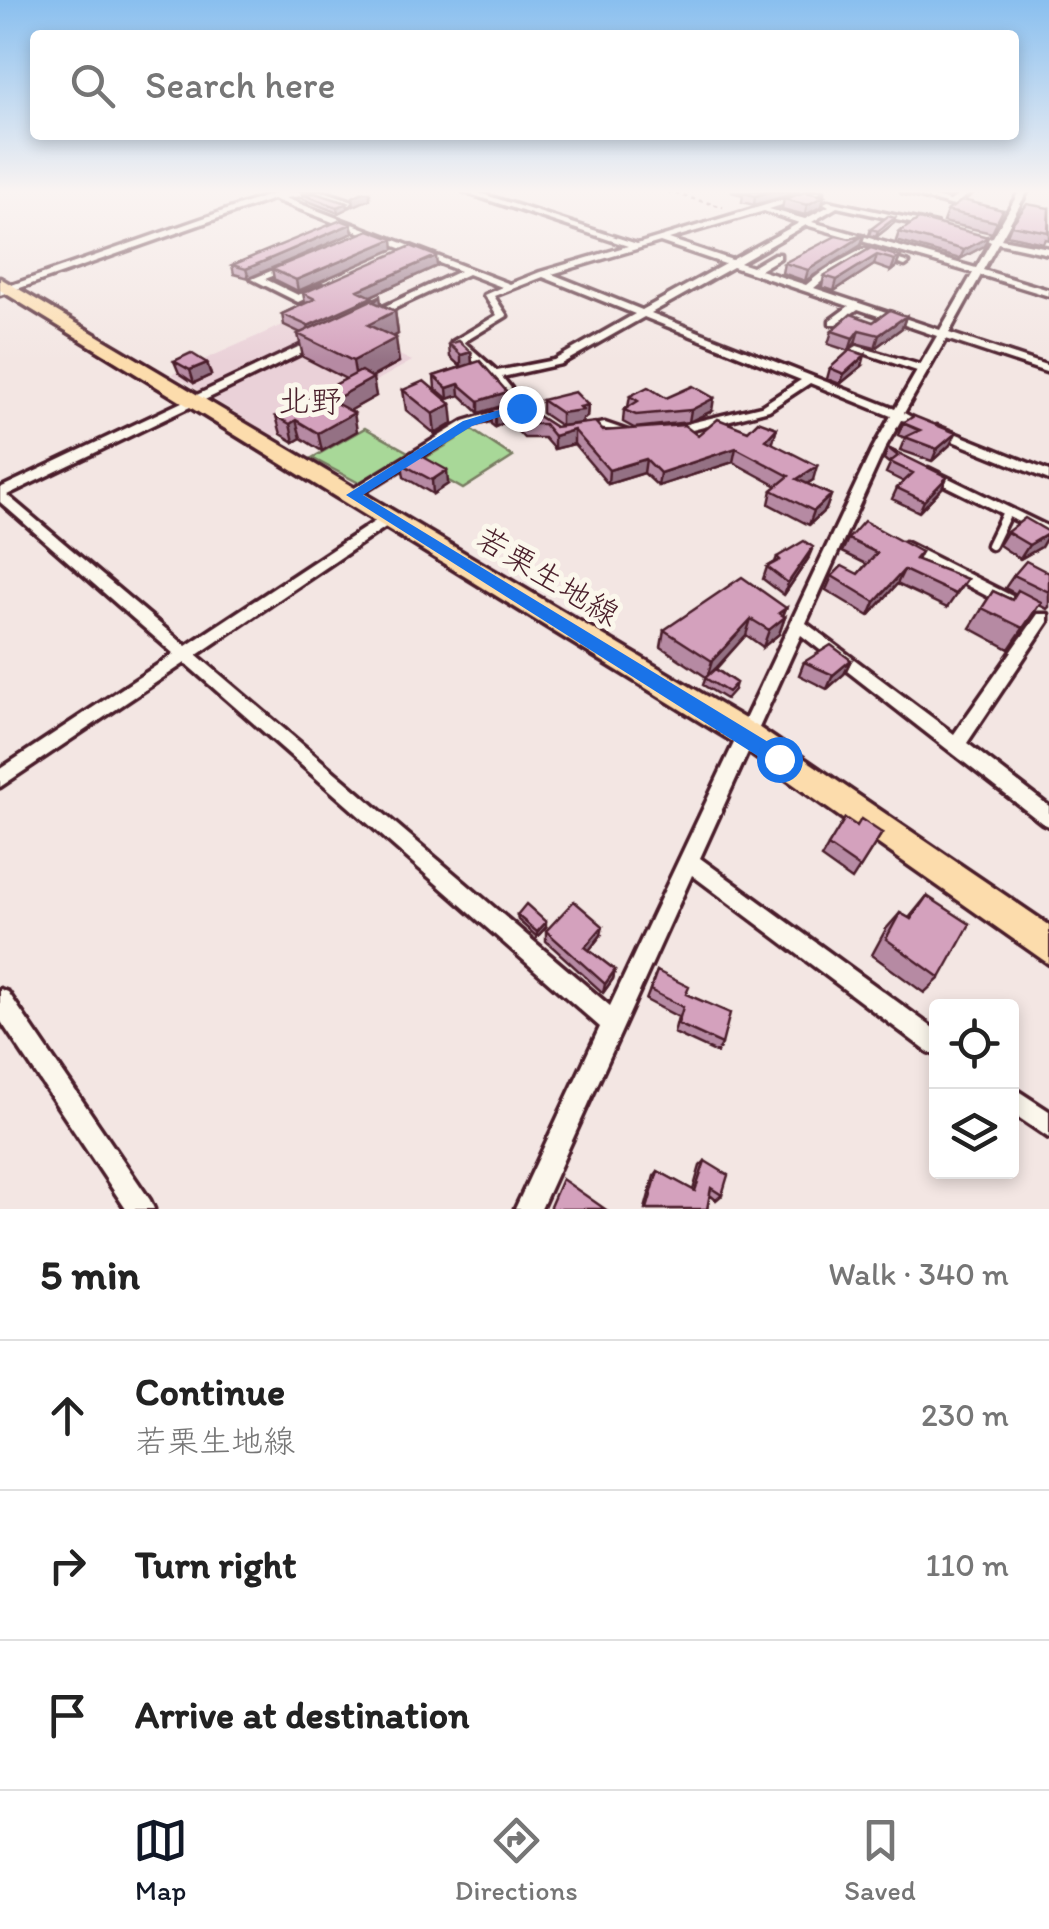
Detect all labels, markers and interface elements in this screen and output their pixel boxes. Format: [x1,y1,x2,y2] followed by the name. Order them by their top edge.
[30,30,1019,140] search box
[65,58,120,113] icon: search
[145,62,336,108] text: Search here
[278,382,342,420] district label: 北野
[499,386,545,432] route end
[470,519,626,633] street label: 若栗生地線
[757,737,803,783] route start
[929,999,1019,1179] map controls
[929,999,1019,1089] button: locate
[929,1089,1019,1179] button: layers
[40,1249,140,1300] text: 5 min
[828,1255,1009,1293] text: Walk · 340 m
[135,1369,285,1415] text: Continue
[40,1388,95,1443] icon: ahead
[921,1396,1009,1434] text: 230 m
[135,1422,295,1460] text: 若栗生地線
[40,1538,95,1593] icon: right
[135,1542,297,1588] text: Turn right
[925,1546,1009,1584] text: 110 m
[40,1688,95,1743] icon: arrive
[135,1692,470,1738] text: Arrive at destination
[133,1813,188,1907] tab: Map
[455,1813,578,1907] tab: Directions
[844,1813,916,1907] tab: Saved

